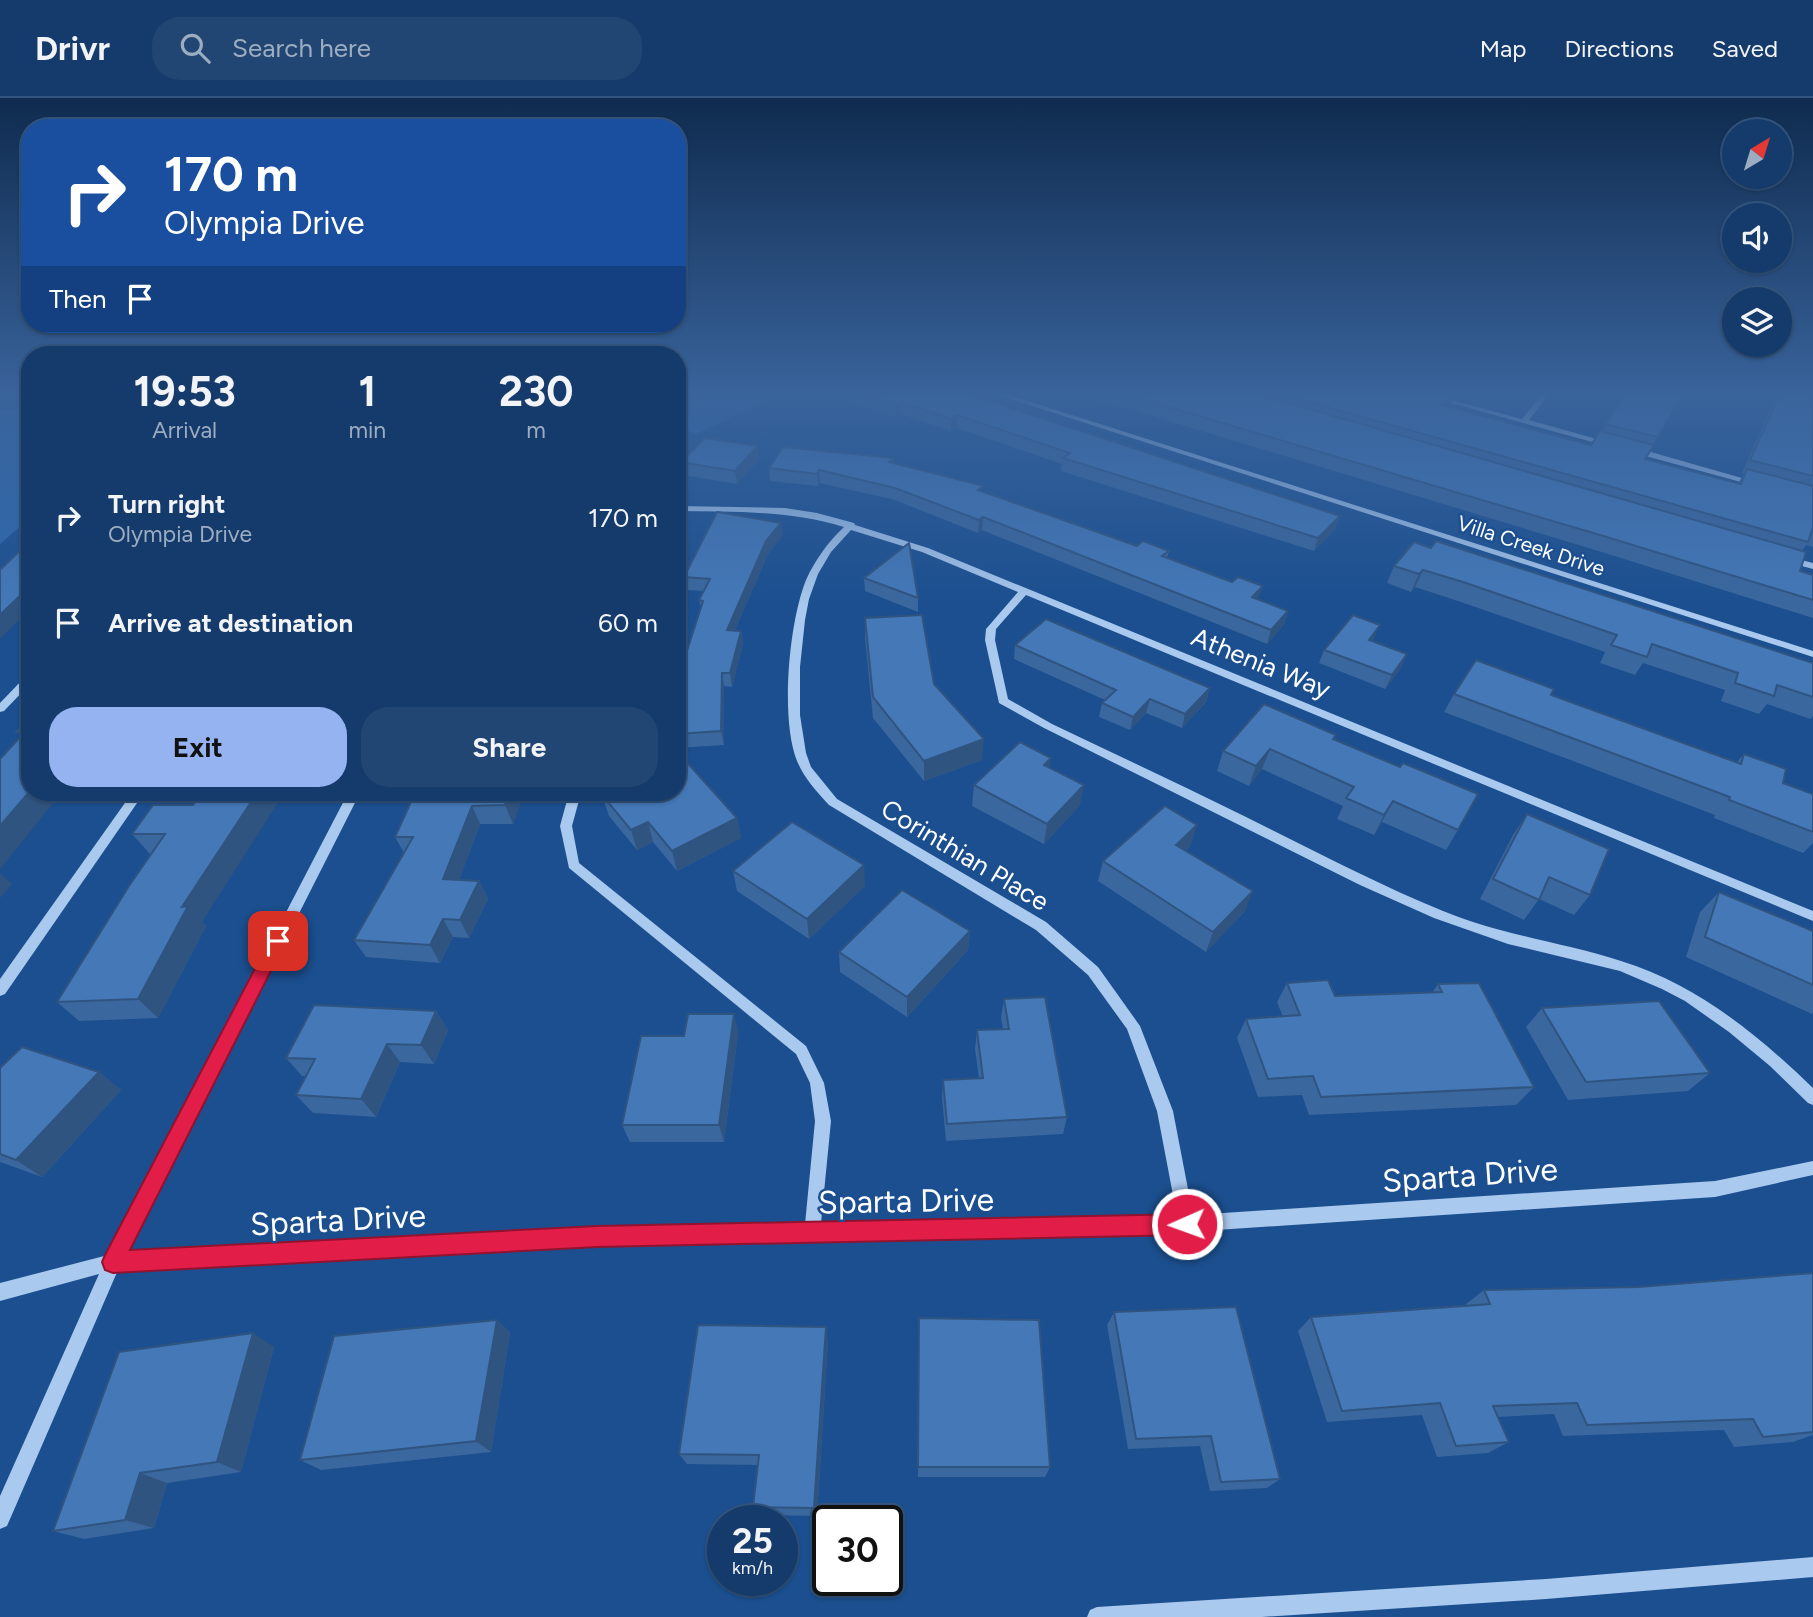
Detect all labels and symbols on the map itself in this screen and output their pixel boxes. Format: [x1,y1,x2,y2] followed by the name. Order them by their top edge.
[1722,119,1792,189] north arrow
[1454,510,1608,581] street label: Villa Creek Drive
[1187,621,1335,705] street label: Athenia Way
[875,792,1055,918] street label: Corinthian Place
[248,911,308,971] pin
[1381,1150,1559,1200] street label: Sparta Drive
[818,1180,994,1222] street label: Sparta Drive
[1150,1187,1224,1261] position arrow
[249,1196,427,1244] street label: Sparta Drive
[812,1505,903,1596] speed limit sign: 30

